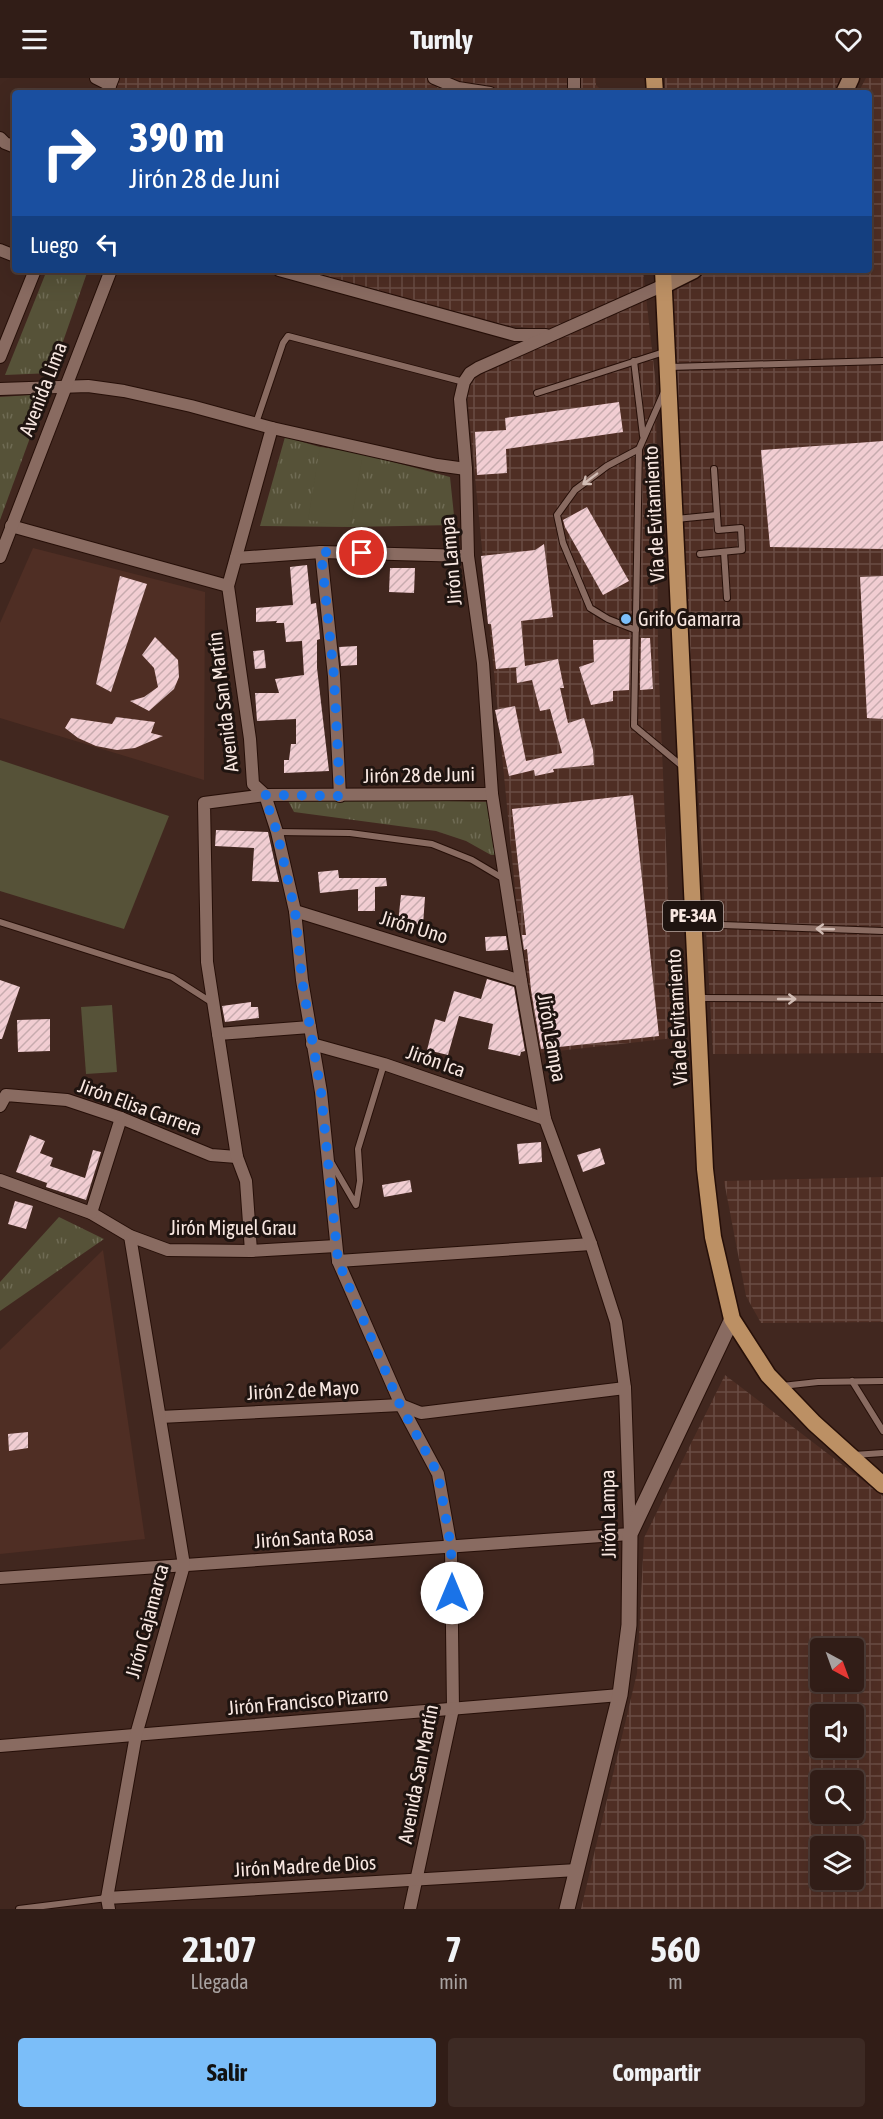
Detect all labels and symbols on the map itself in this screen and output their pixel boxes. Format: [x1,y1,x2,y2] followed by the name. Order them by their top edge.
[14,339,71,439] street label: Avenida Lima
[638,445,669,583] street label: Vía de Evitamiento
[582,473,598,485] one-way arrow
[435,516,466,606] street label: Jirón Lampa
[336,527,387,578] pin
[638,607,741,630] place label: Grifo Gamarra
[619,612,633,626] marker: Grifo Gamarra
[202,631,243,774] street label: Avenida San Martín
[363,762,475,787] street label: Jirón 28 de Juni
[663,901,723,931] road number: PE-34A
[377,905,451,948] street label: Jirón Uno
[815,923,835,934] one-way arrow
[661,948,692,1086] street label: Vía de Evitamiento
[533,992,572,1084] street label: Jirón Lampa
[777,993,797,1005] one-way arrow
[404,1040,469,1081] street label: Jirón Ica
[75,1073,205,1140] street label: Jirón Elisa Carrera
[169,1216,297,1239] street label: Jirón Miguel Grau
[246,1375,360,1404] street label: Jirón 2 de Mayo
[595,1469,620,1559] street label: Jirón Lampa
[253,1521,374,1552] street label: Jirón Santa Rosa
[120,1561,173,1680] street label: Jirón Cajamarca
[420,1561,484,1625] position arrow
[810,1638,864,1692] north arrow
[227,1682,389,1719] street label: Jirón Francisco Pizarro
[393,1702,442,1845] street label: Avenida San Martín
[233,1850,377,1881] street label: Jirón Madre de Dios

